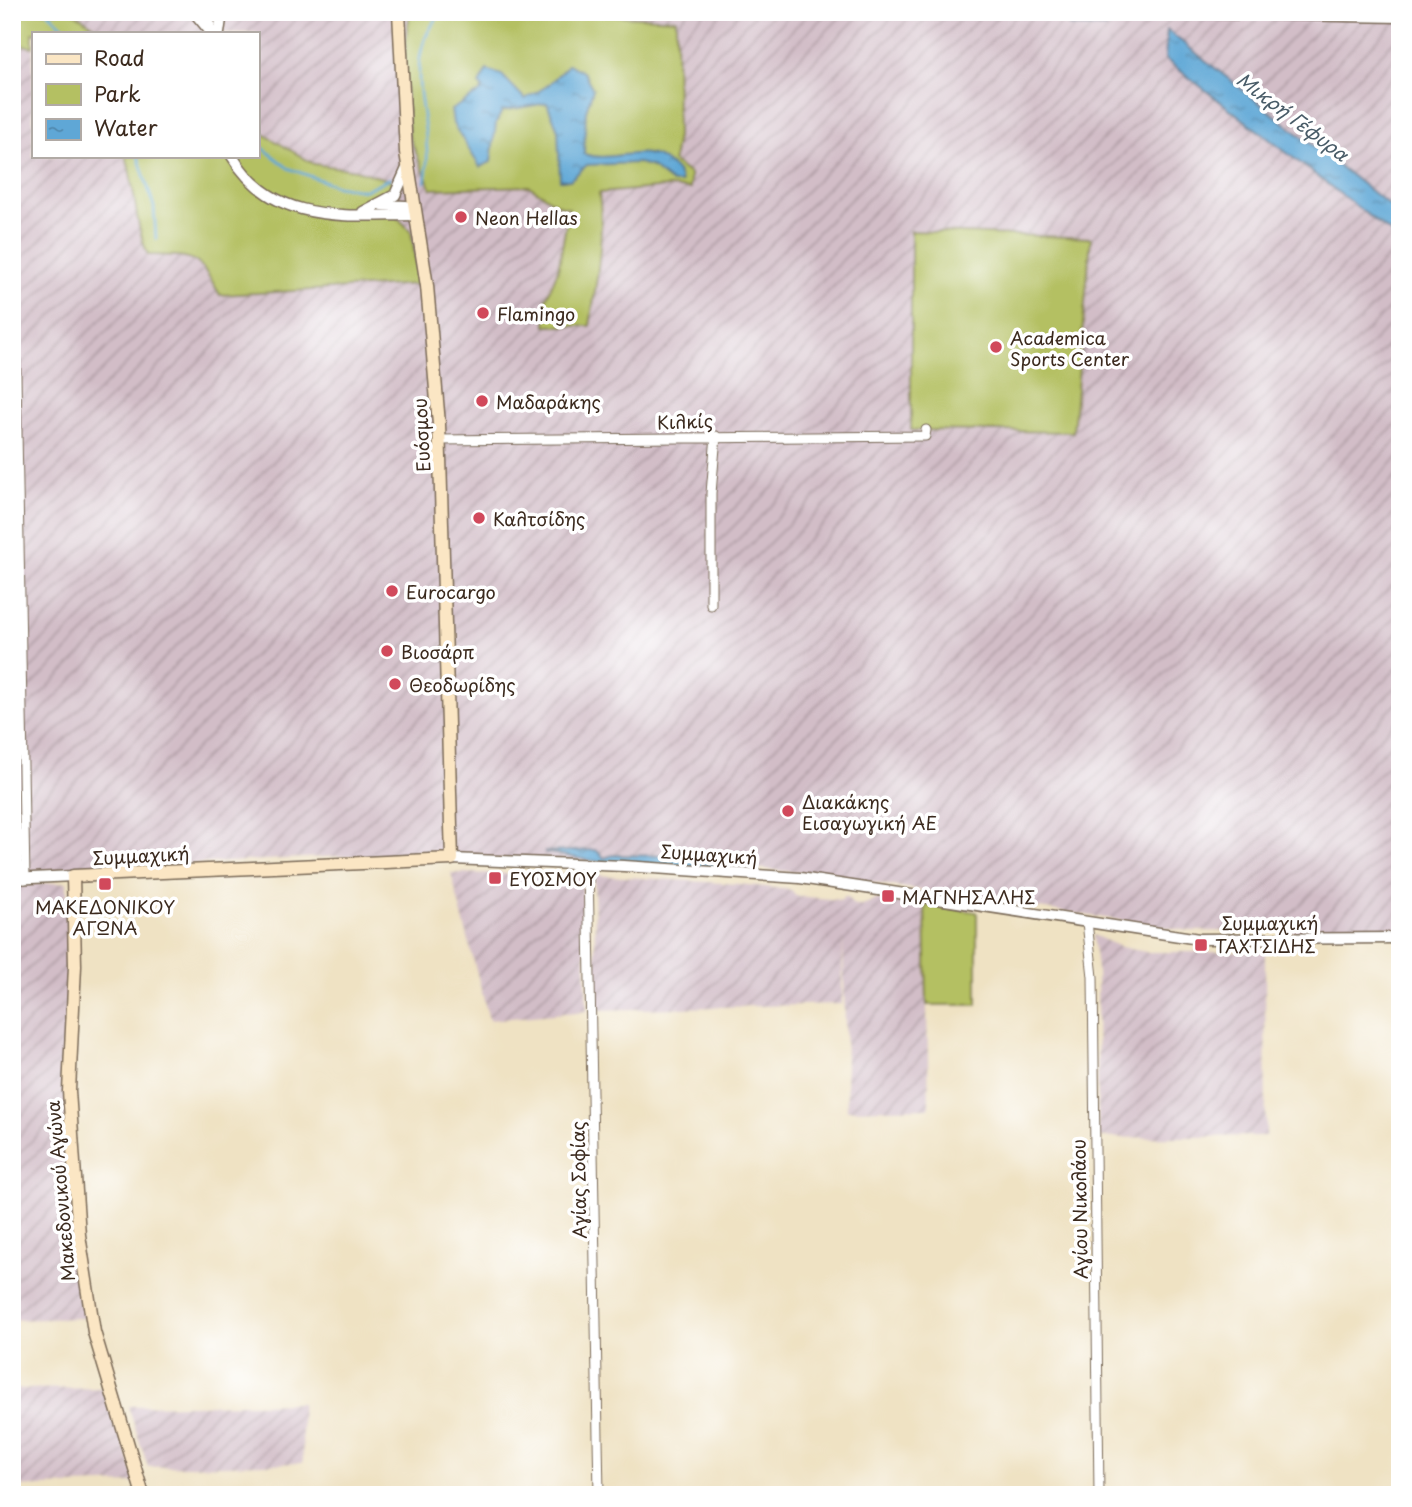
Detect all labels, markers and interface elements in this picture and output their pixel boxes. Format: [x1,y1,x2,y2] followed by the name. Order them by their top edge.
[32,32,259,158] legend
[94,41,145,73] text: Road
[1231,65,1356,168] water label: Μικρή Γέφυρα
[94,77,141,109] text: Park
[94,111,158,143] text: Water
[475,204,578,231] place label: Neon Hellas
[453,209,469,225] marker: Neon Hellas
[497,300,575,327] place label: Flamingo
[475,305,491,321] marker: Flamingo
[1010,324,1130,372] place label: Academica Sports Center
[988,339,1004,355] marker: Academica Sports Center
[496,388,601,415] place label: Μαδαράκης
[474,393,490,409] marker: Μαδαράκης
[406,397,436,473] street label: Ευόσμου
[657,407,713,435] street label: Κιλκίς
[493,505,585,532] place label: Καλτσίδης
[471,510,487,526] marker: Καλτσίδης
[406,578,496,605] place label: Eurocargo
[384,583,400,599] marker: Eurocargo
[401,638,475,665] place label: Βιοσάρπ
[379,643,395,659] marker: Βιοσάρπ
[409,671,516,698] place label: Θεοδωρίδης
[387,676,403,692] marker: Θεοδωρίδης
[802,788,937,836] place label: Διακάκης Εισαγωγική ΑΕ
[780,803,796,819] marker: Διακάκης Εισαγωγική ΑΕ
[660,837,758,871] street label: Συμμαχική
[92,839,190,871] street label: Συμμαχική
[509,865,597,892] place label: ΕΥΟΣΜΟΥ
[487,870,503,886] marker: ΕΥΟΣΜΟΥ
[97,876,113,892] marker: ΜΑΚΕΔΟΝΙΚΟΥ ΑΓΩΝΑ
[902,883,1036,910] place label: ΜΑΓΝΗΣΑΛΗΣ
[880,888,896,904] marker: ΜΑΓΝΗΣΑΛΗΣ
[35,893,175,941] place label: ΜΑΚΕΔΟΝΙΚΟΥ ΑΓΩΝΑ
[1222,909,1318,936] street label: Συμμαχική
[1215,932,1316,959] place label: ΤΑΧΤΣΙΔΗΣ
[1193,937,1209,953] marker: ΤΑΧΤΣΙΔΗΣ
[39,1099,81,1282] street label: Μακεδονικού Αγώνα
[563,1121,593,1239] street label: Αγίας Σοφίας
[1064,1139,1094,1279] street label: Αγίου Νικολάου

